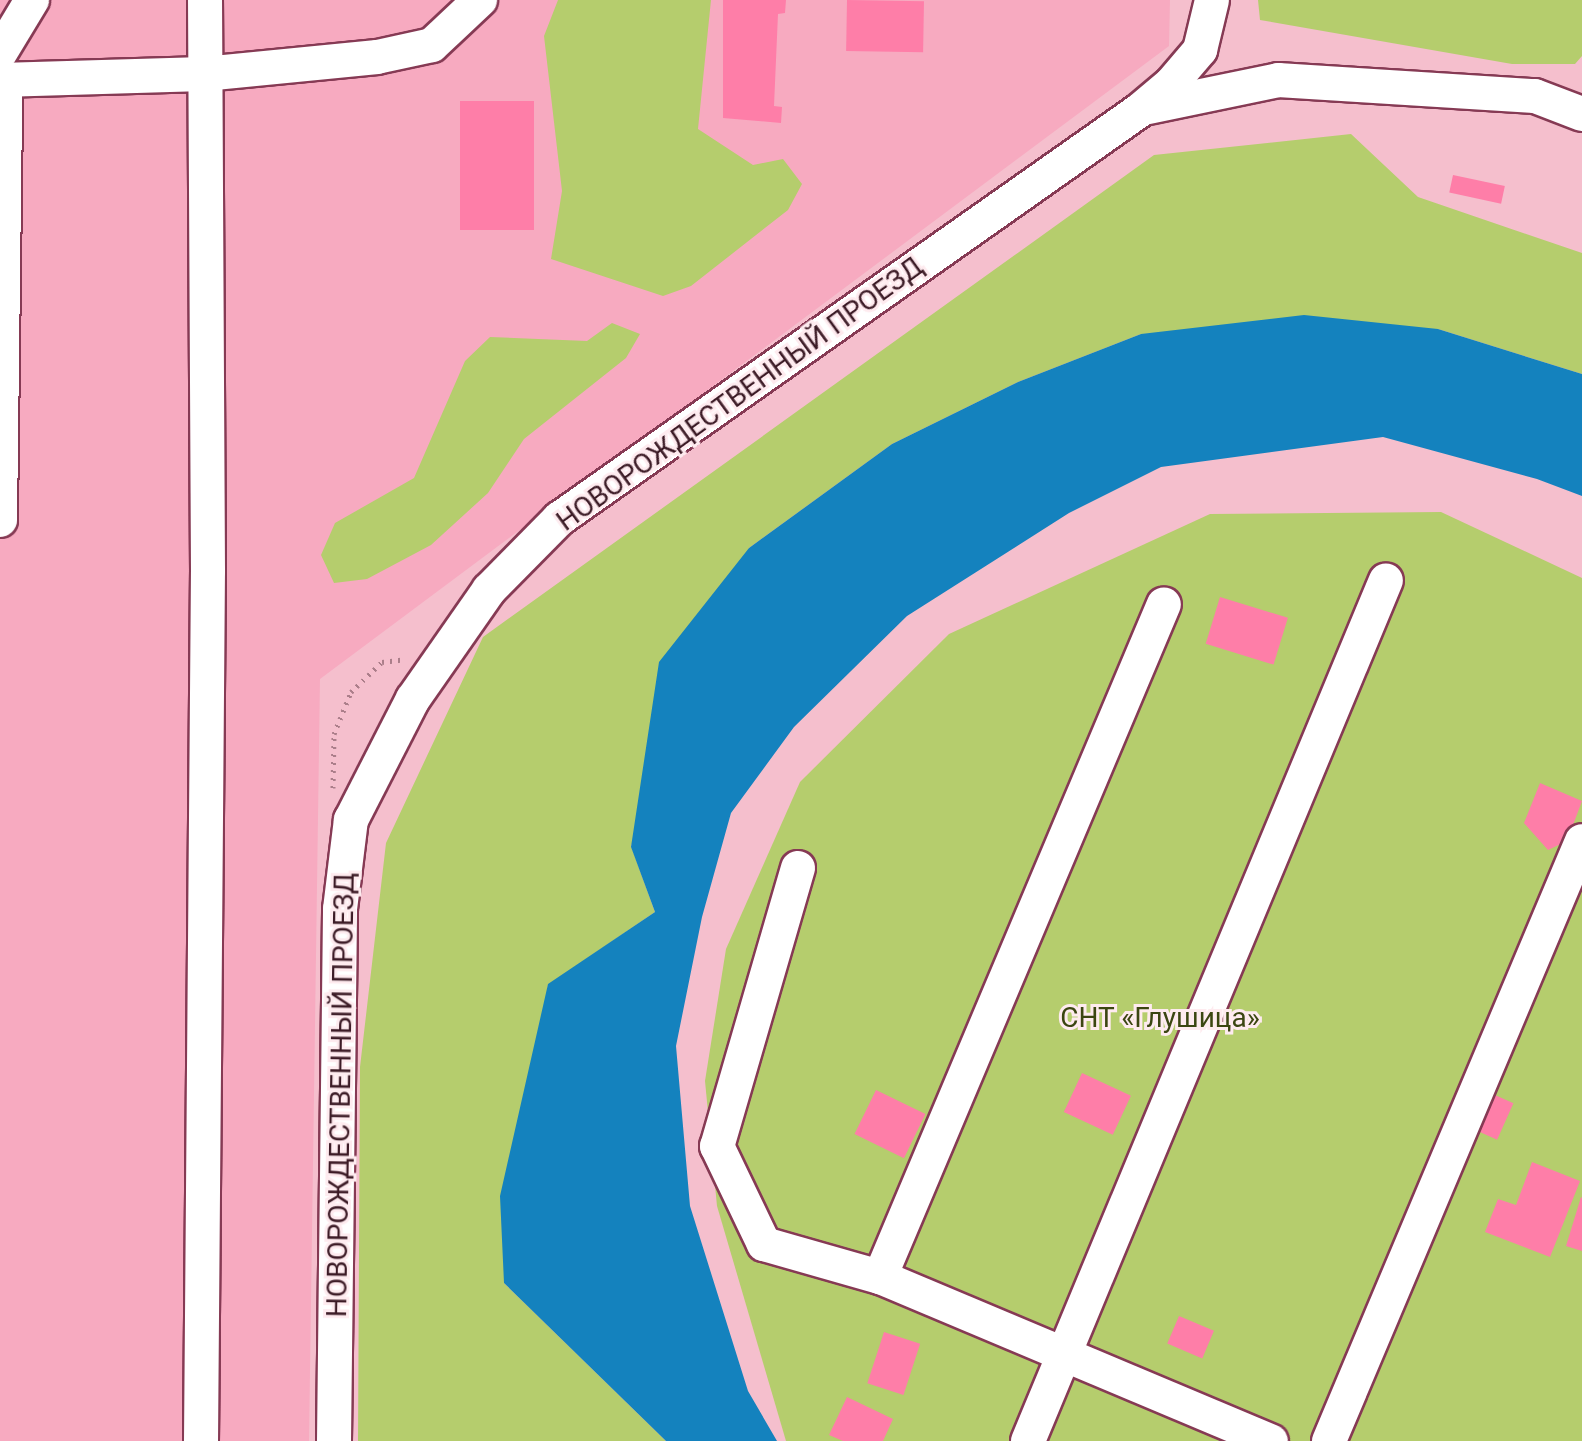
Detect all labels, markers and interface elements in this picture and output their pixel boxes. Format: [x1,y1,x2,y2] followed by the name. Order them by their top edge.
[550,250,930,538] street label: НОВОРОЖДЕСТВЕННЫЙ ПРОЕЗД
[320,872,362,1318] street label: НОВОРОЖДЕСТВЕННЫЙ ПРОЕЗД
[1060,1001,1260,1035] park label: СНТ «Глушица»

